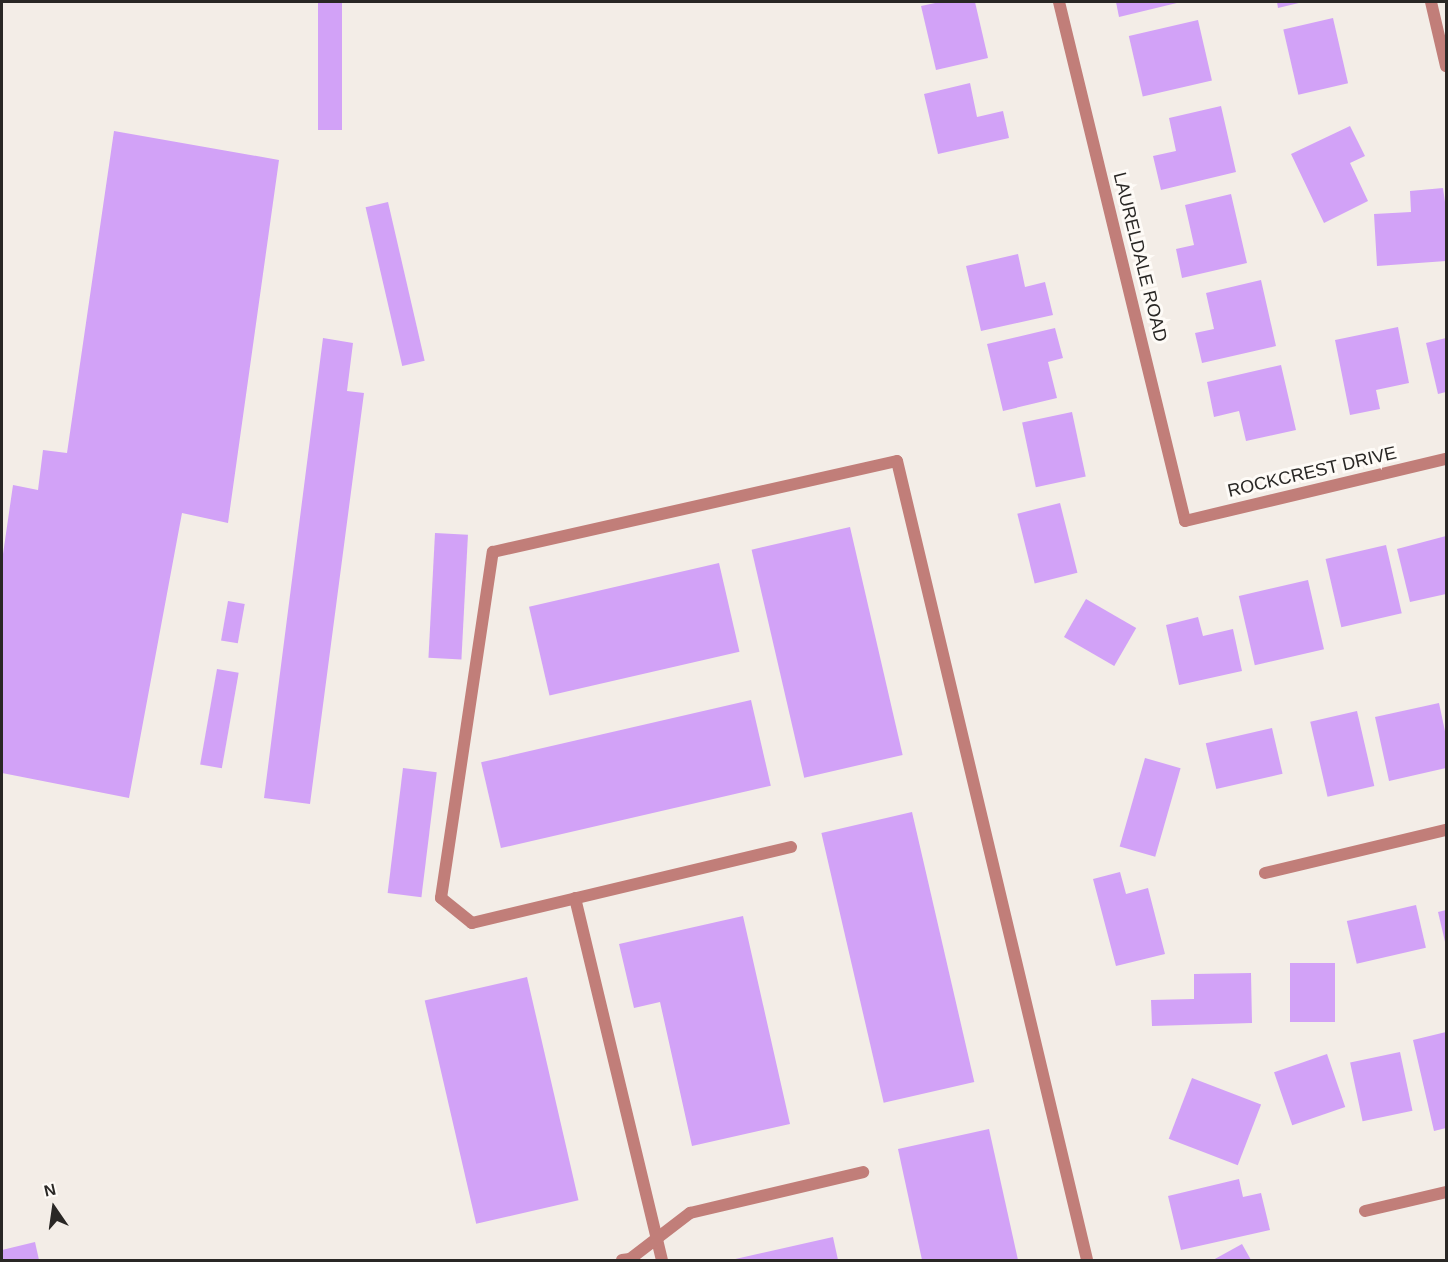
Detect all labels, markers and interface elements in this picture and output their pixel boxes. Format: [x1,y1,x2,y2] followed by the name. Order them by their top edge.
[1108,170,1172,344] street label: LAURELDALE ROAD
[1225,442,1399,502] street label: ROCKCREST DRIVE
[24,1178,84,1238] north arrow
[42,1180,57,1200] text: N

